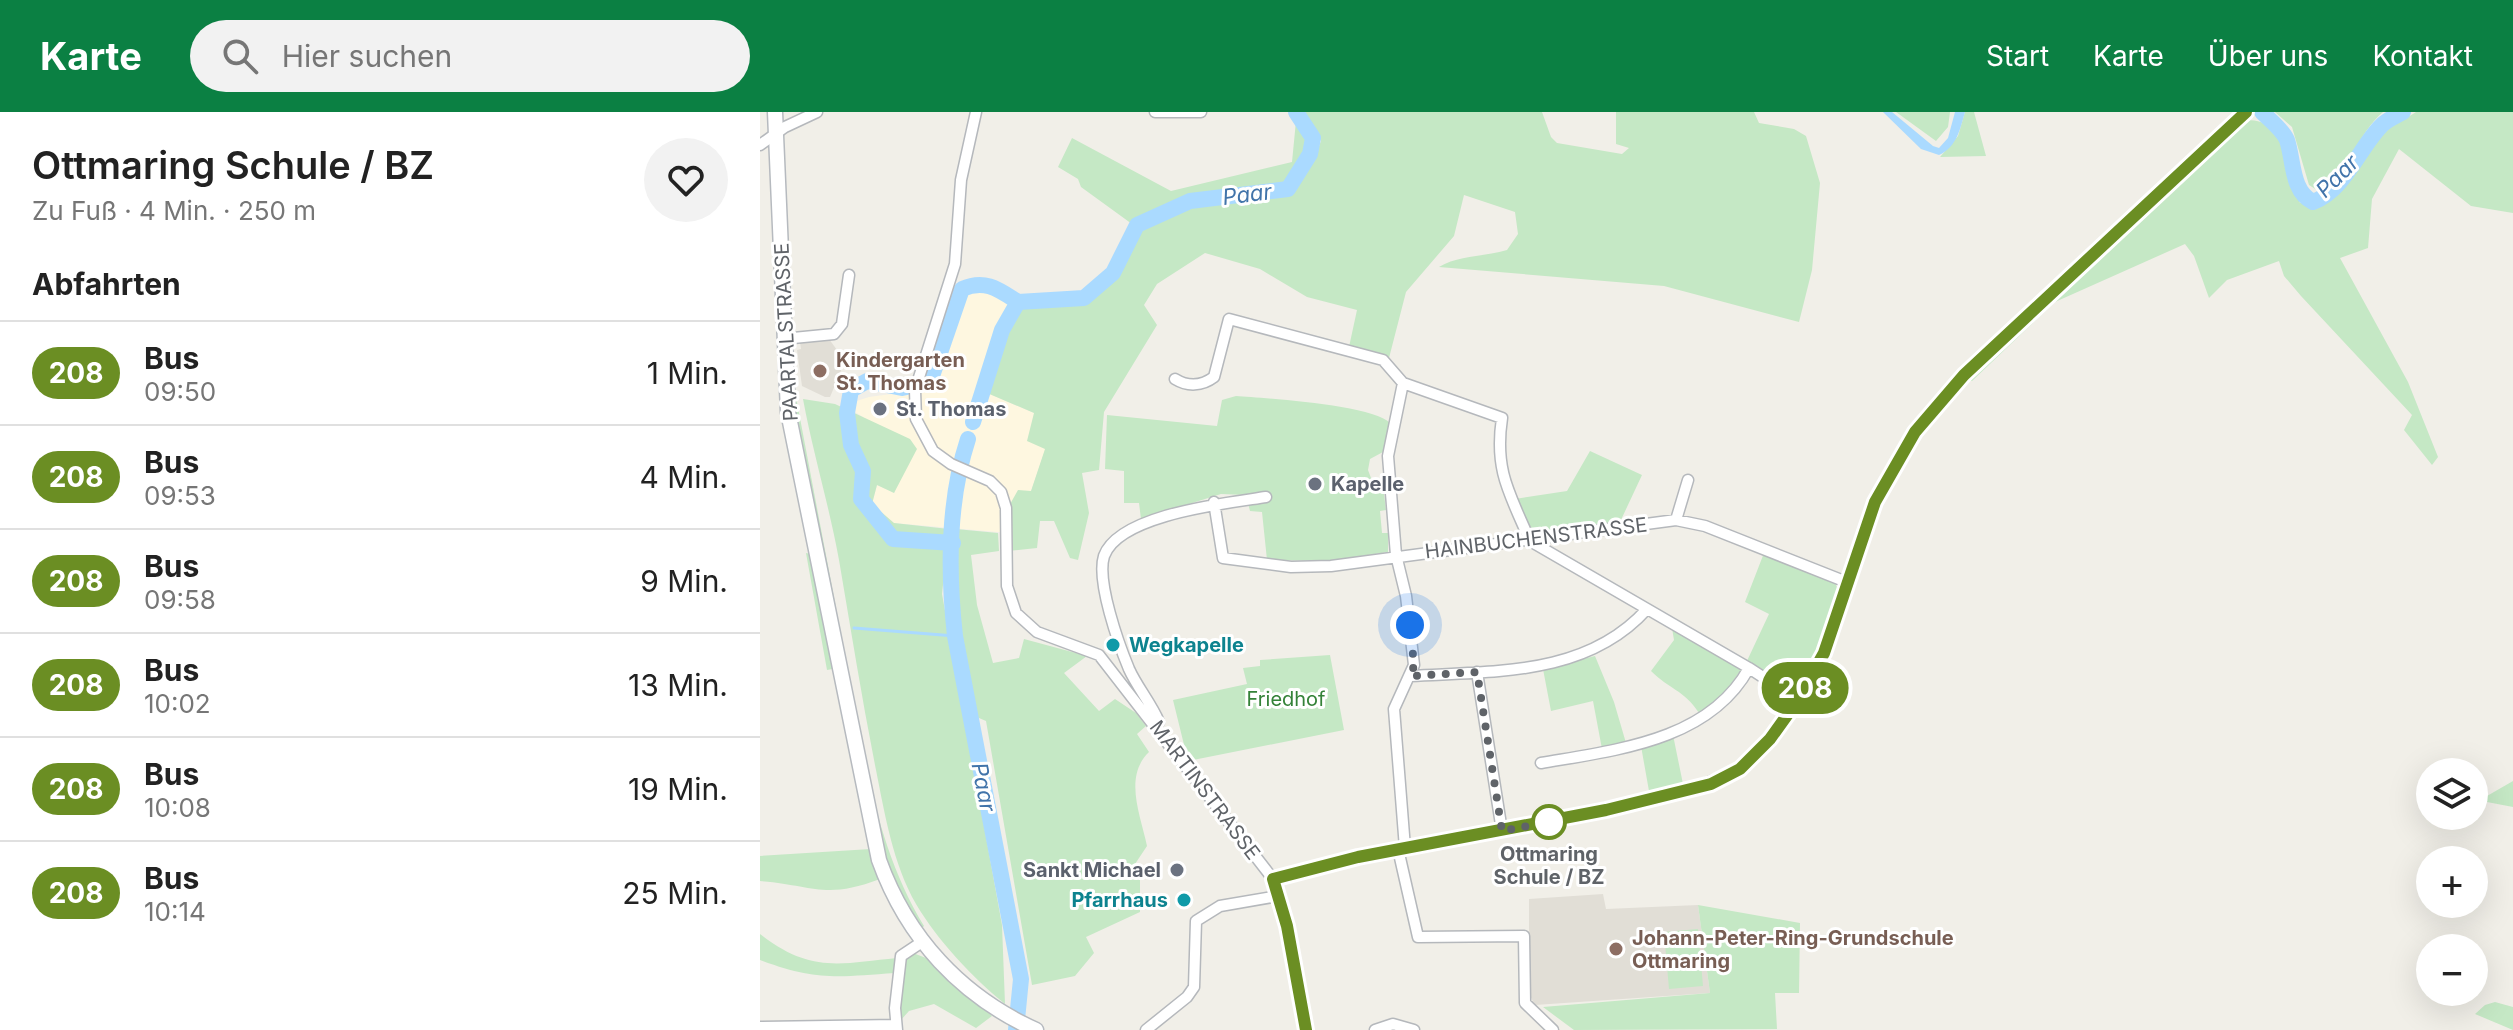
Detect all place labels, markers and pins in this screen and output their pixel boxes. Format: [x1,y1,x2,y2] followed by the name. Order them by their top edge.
[836,348,965,395] place label: Kindergarten St. Thomas
[811,362,829,380] marker: Kindergarten St. Thomas
[896,397,1006,421] place label: St. Thomas
[871,400,889,418] marker: St. Thomas
[1331,472,1404,496] place label: Kapelle
[1306,475,1324,493] marker: Kapelle
[1129,633,1244,657] place label: Wegkapelle
[1104,636,1122,654] marker: Wegkapelle
[1532,805,1566,839] marker: Ottmaring Schule / BZ
[1494,842,1604,889] place label: Ottmaring Schule / BZ
[1023,858,1161,882] place label: Sankt Michael
[1168,861,1186,879] marker: Sankt Michael
[1071,888,1168,912] place label: Pfarrhaus
[1175,891,1193,909] marker: Pfarrhaus
[1632,926,1954,973] place label: Johann-Peter-Ring-Grundschule Ottmaring
[1607,940,1625,958] marker: Johann-Peter-Ring-Grundschule Ottmaring

